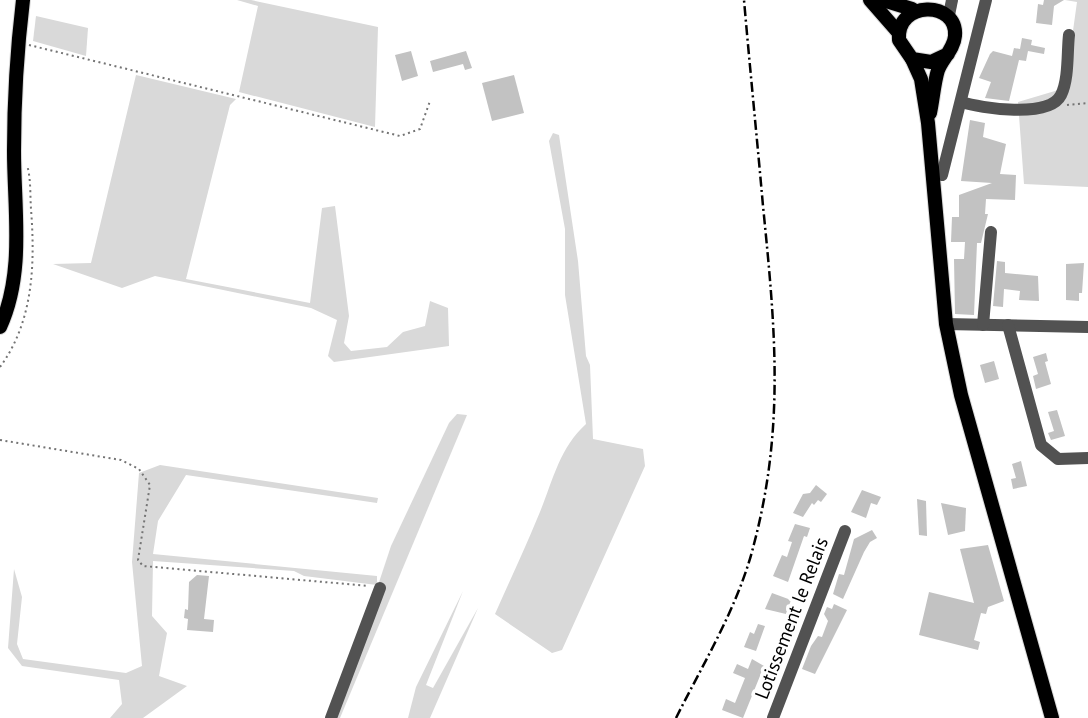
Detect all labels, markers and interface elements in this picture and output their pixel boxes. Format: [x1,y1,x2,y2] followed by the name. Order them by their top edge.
[749,534,833,702] street label: Lotissement le Relais

